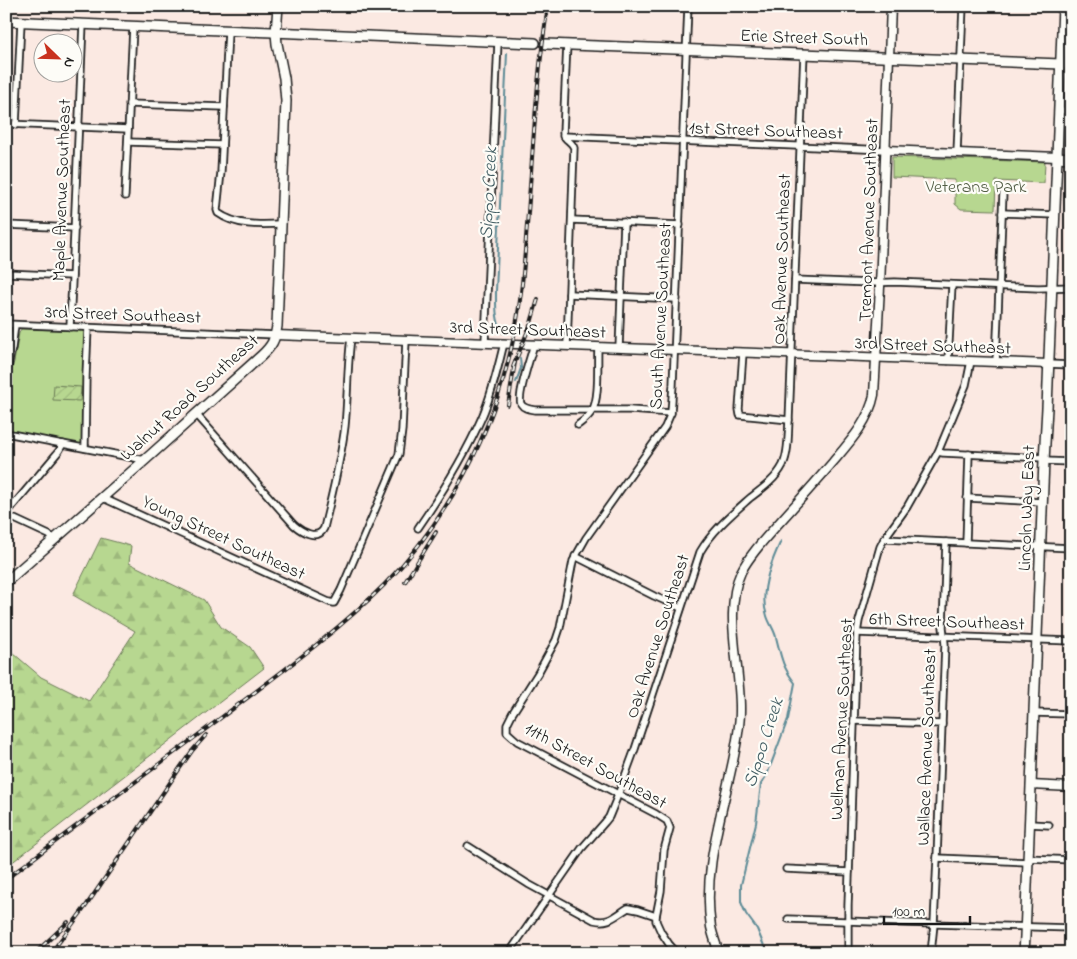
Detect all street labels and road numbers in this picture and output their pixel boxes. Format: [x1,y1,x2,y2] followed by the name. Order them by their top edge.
[740,24,868,54] street label: Erie Street South
[47,98,79,282] street label: Maple Avenue Southeast
[688,116,843,148] street label: 1st Street Southeast
[853,118,887,322] street label: Tremont Avenue Southeast
[767,173,799,345] street label: Oak Avenue Southeast
[644,222,680,410] street label: South Avenue Southeast
[44,300,201,332] street label: 3rd Street Southeast
[449,315,606,347] street label: 3rd Street Southeast
[115,329,265,468] street label: Walnut Road Southeast
[854,331,1011,363] street label: 3rd Street Southeast
[1013,445,1043,571] street label: Lincoln Way East
[137,490,309,589] street label: Young Street Southeast
[620,551,698,722] street label: Oak Avenue Southeast
[869,607,1025,639] street label: 6th Street Southeast
[825,617,861,821] street label: Wellman Avenue Southeast
[912,648,944,846] street label: Wallace Avenue Southeast
[519,717,671,817] street label: 11th Street Southeast

